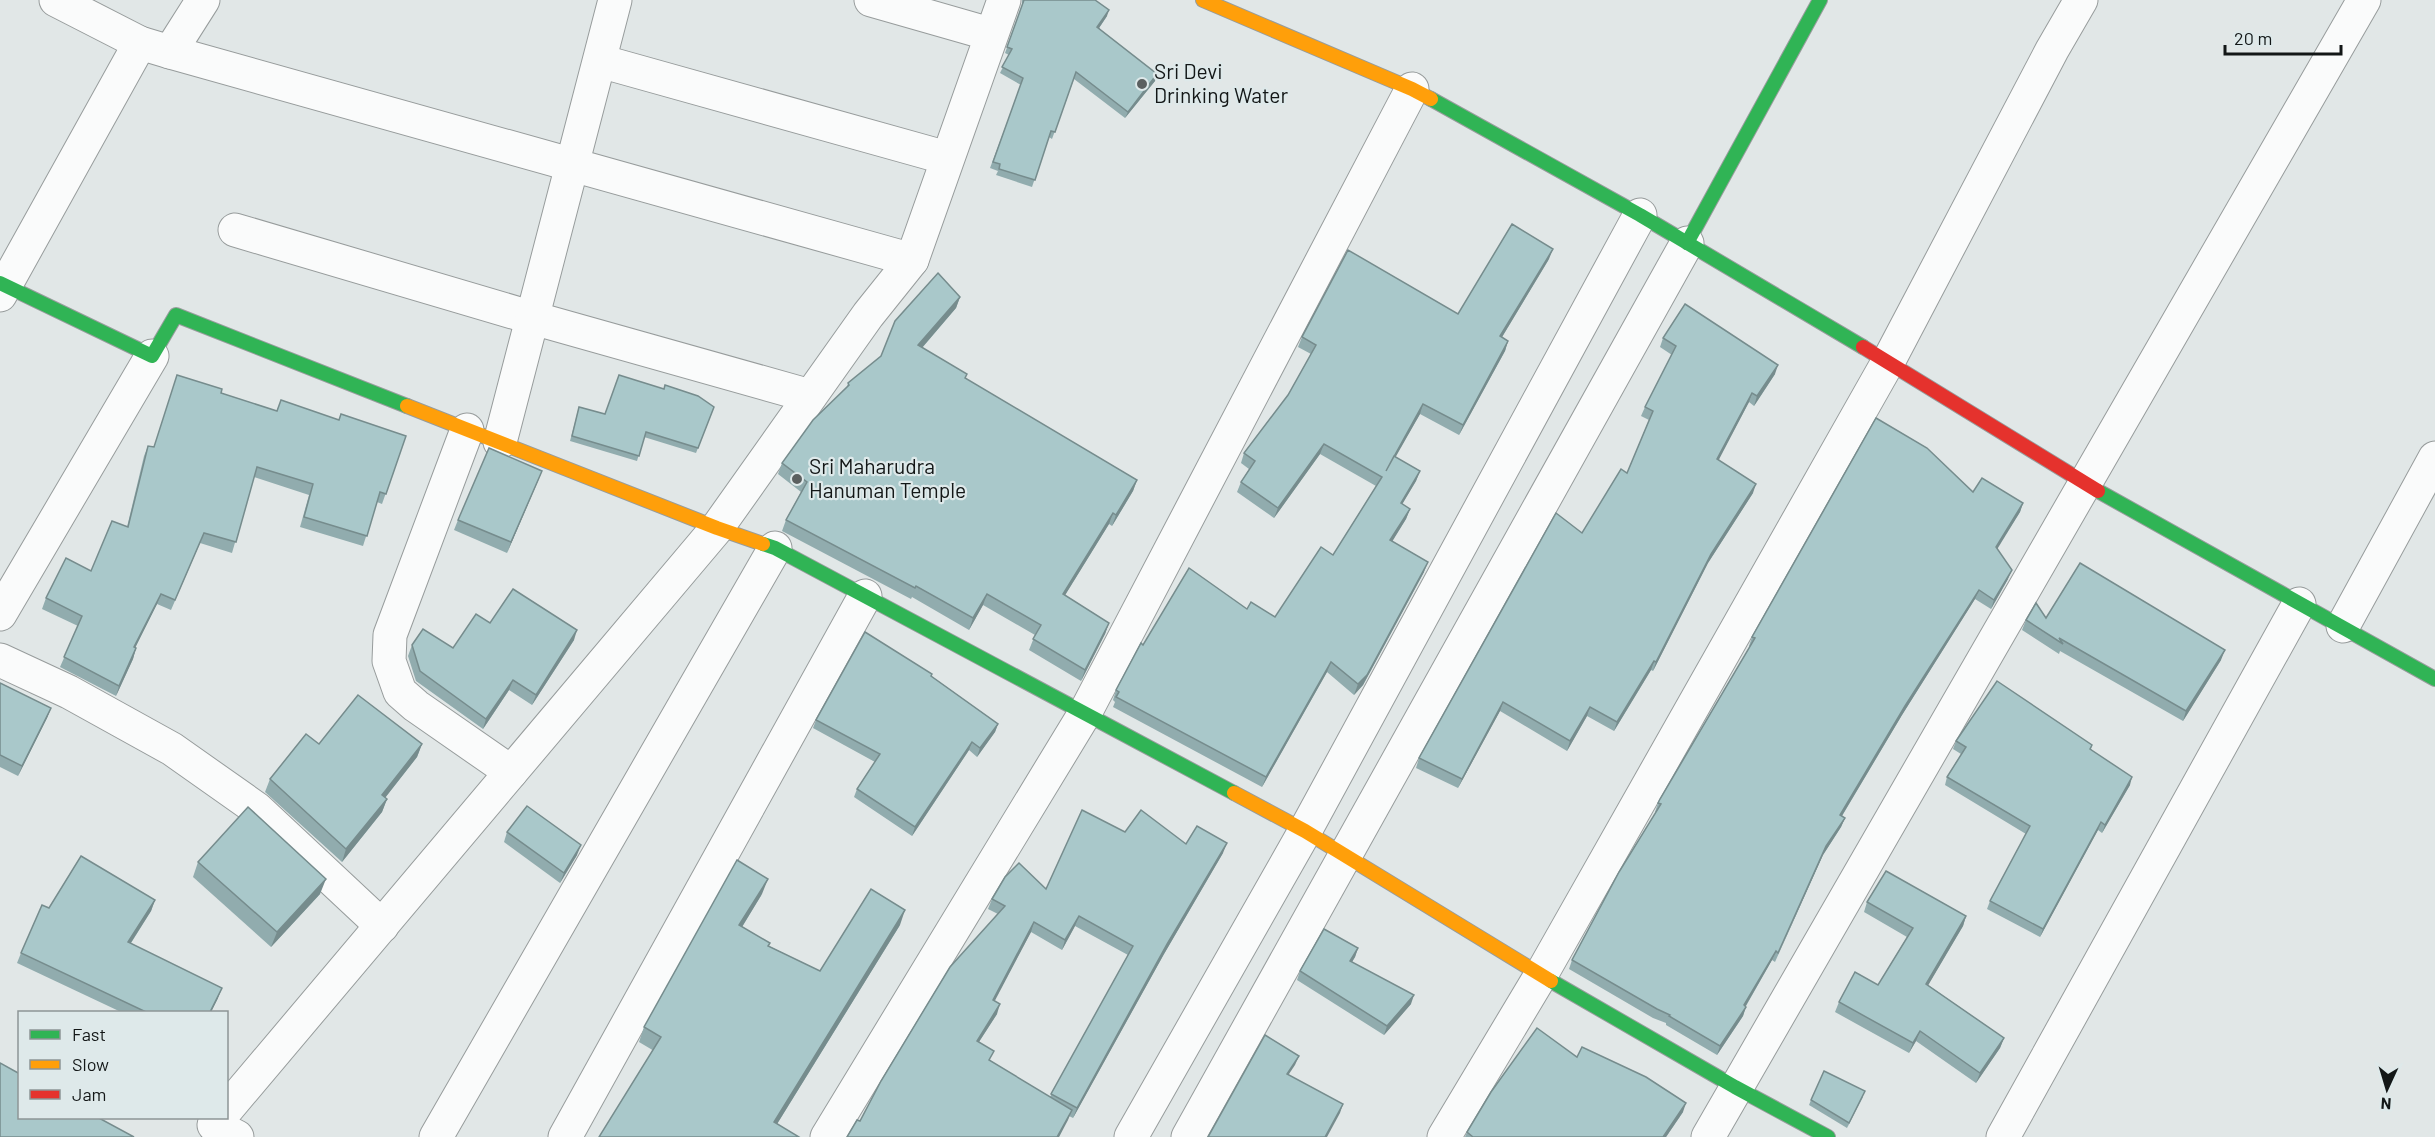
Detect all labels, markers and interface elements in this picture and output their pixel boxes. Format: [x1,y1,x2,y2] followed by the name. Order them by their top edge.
[2225,18,2340,56] scale bar
[2234,27,2272,49] text: 20 m
[1154,58,1289,107] place label: Sri Devi Drinking Water
[1135,77,1149,91] marker: Sri Devi Drinking Water
[809,453,966,502] place label: Sri Maharudra Hanuman Temple
[790,472,804,486] marker: Sri Maharudra Hanuman Temple
[18,1011,228,1119] legend
[72,1023,106,1045] text: Fast
[72,1053,109,1075] text: Slow
[2357,1059,2417,1119] north arrow
[72,1083,106,1105] text: Jam
[2380,1095,2392,1114] text: N

